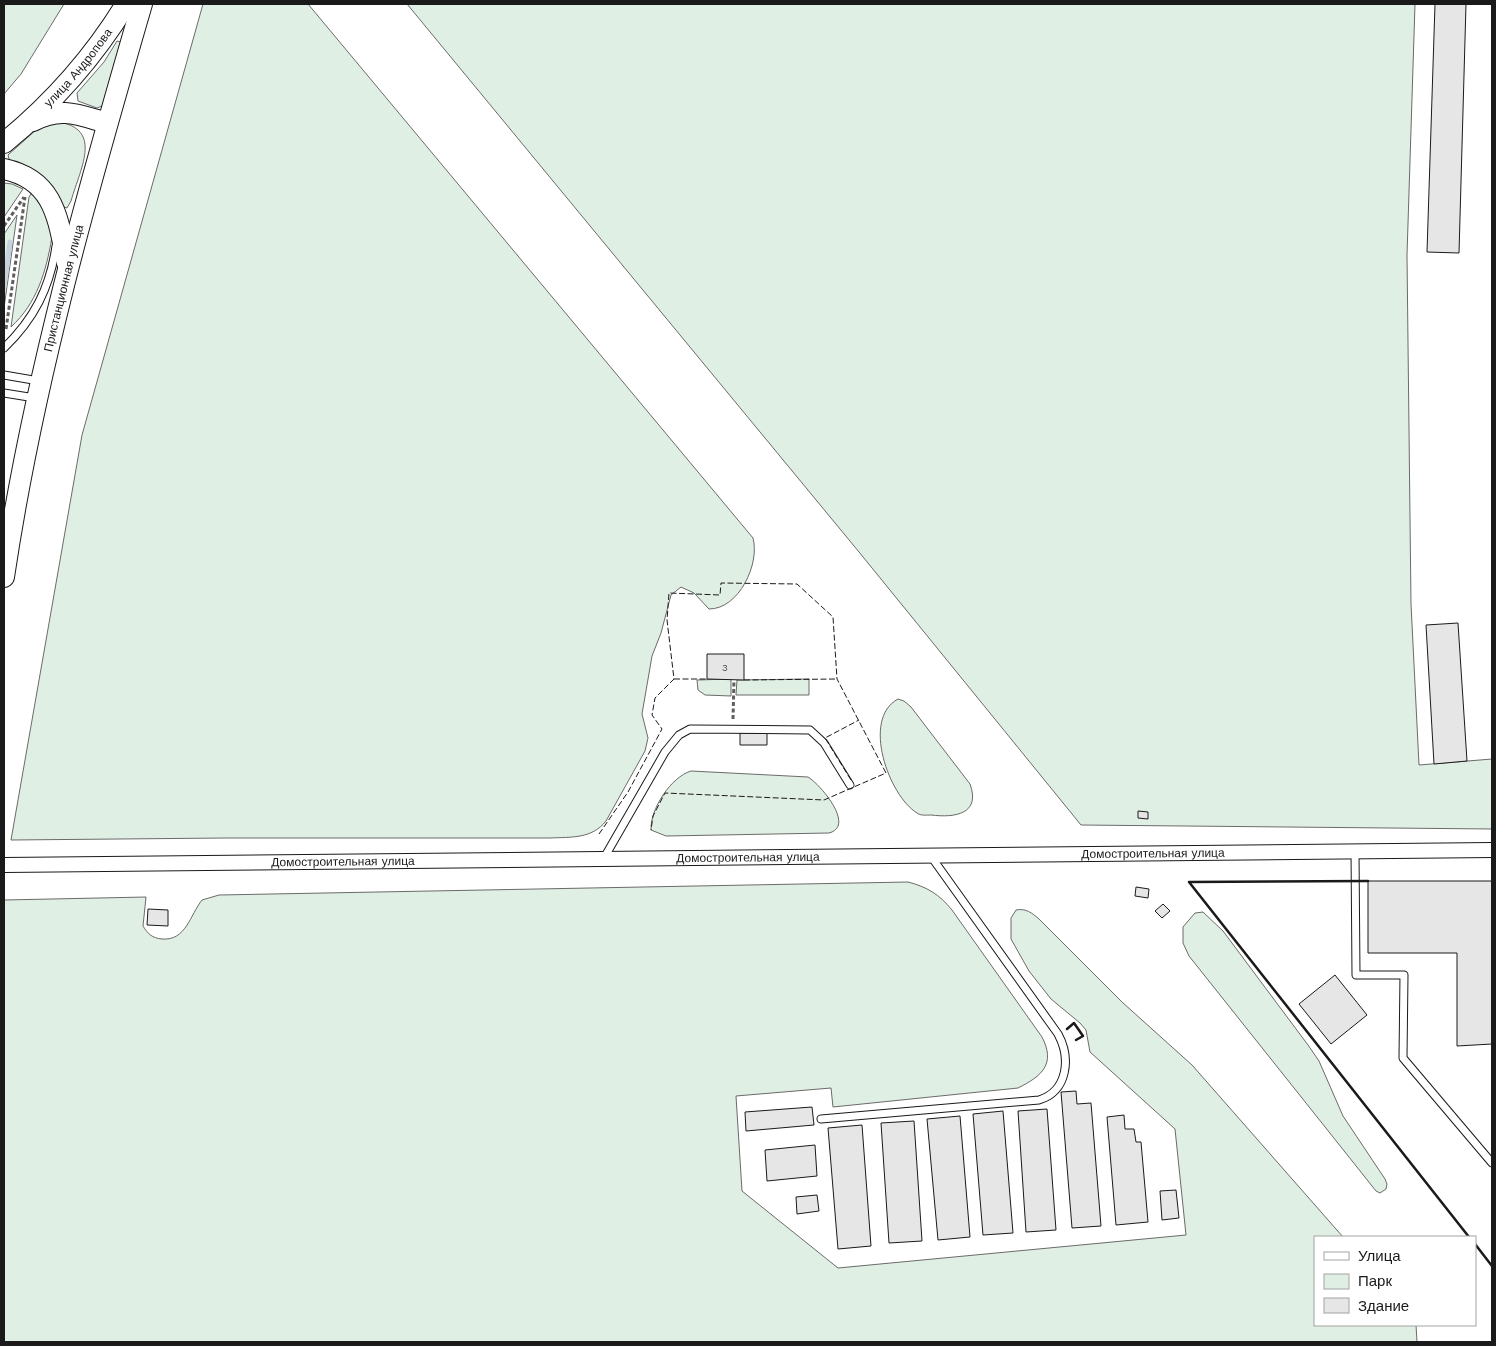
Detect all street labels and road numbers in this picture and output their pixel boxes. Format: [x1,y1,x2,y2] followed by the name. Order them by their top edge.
[41,25,115,110] street label: улица Андропова
[41,223,87,353] street label: Пристанционная улица
[1081,846,1225,861] street label: Домостроительная улица
[676,850,820,865] street label: Домостроительная улица
[271,854,415,869] street label: Домостроительная улица

